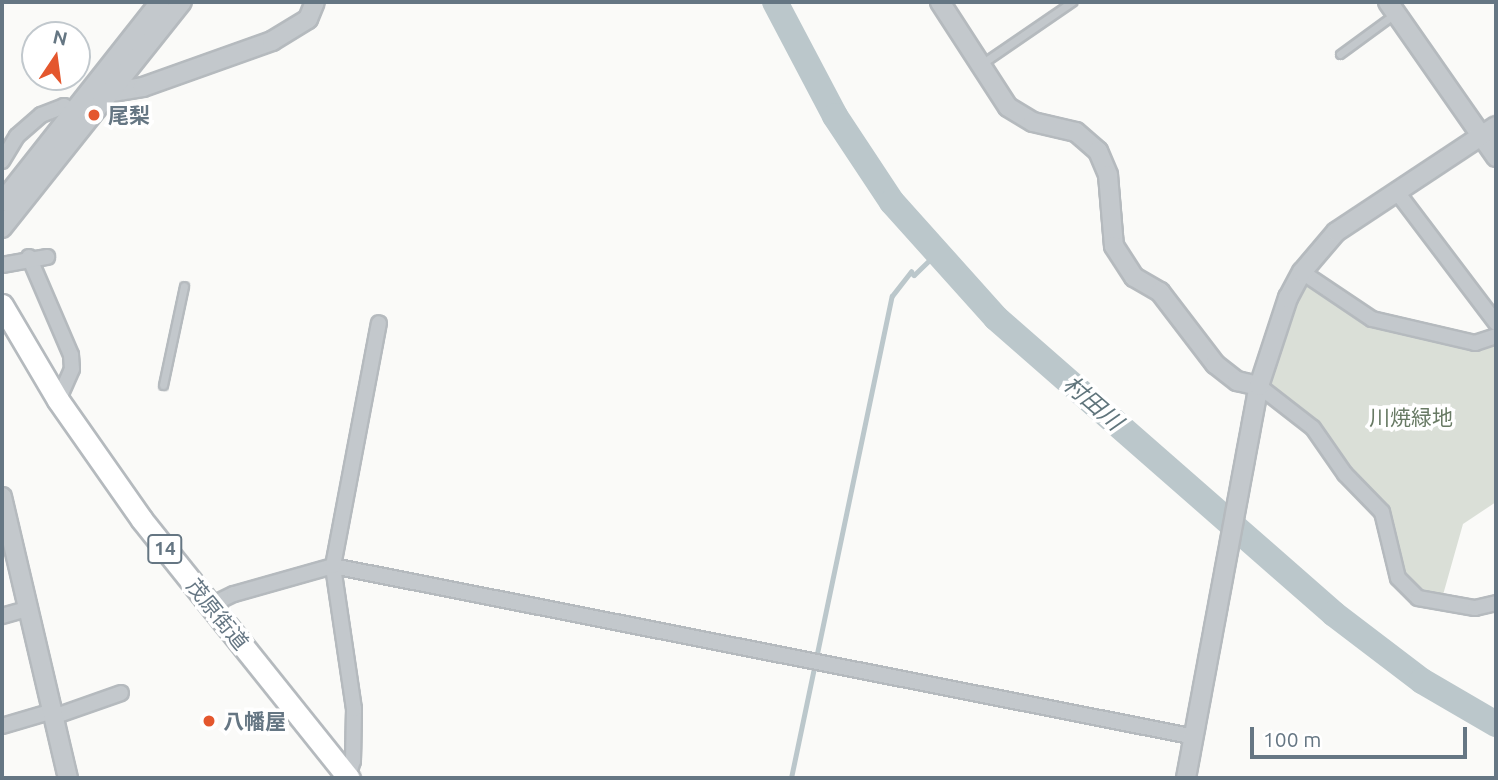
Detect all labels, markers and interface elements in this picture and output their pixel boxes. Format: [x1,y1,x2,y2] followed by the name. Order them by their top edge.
[21,21,91,91] north arrow
[51,25,70,50] text: N
[108,102,150,128] place label: 尾梨
[86,107,102,123] marker: 尾梨
[1058,370,1128,436] water label: 村田川
[1369,404,1453,430] park label: 川焼緑地
[146,534,184,564] road number: 14
[182,573,254,655] street label: 茂原街道
[223,708,286,734] place label: 八幡屋
[201,713,217,729] marker: 八幡屋
[1253,714,1470,758] scale bar
[1263,727,1321,751] text: 100 m

